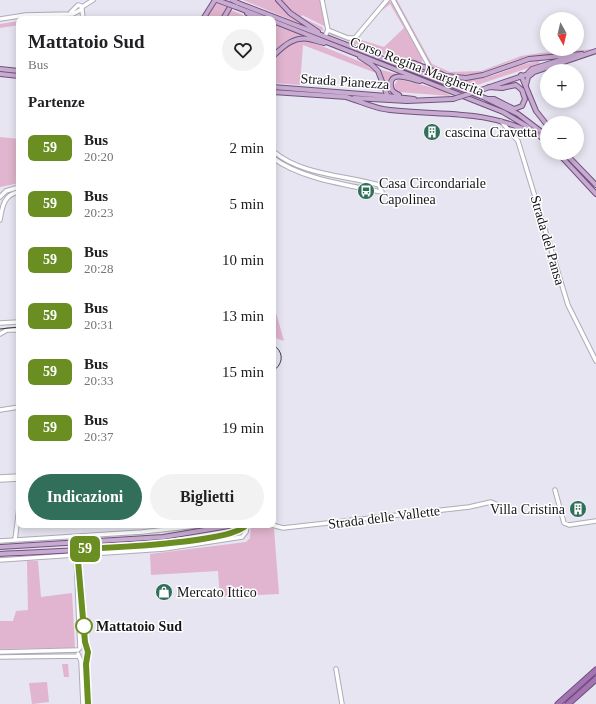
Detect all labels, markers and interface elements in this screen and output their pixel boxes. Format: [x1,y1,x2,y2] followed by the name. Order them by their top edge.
[540,12,584,56] north arrow
[540,12,584,160] map controls
[222,29,264,71] button: heart
[28,31,145,52] text: Mattatoio Sud
[348,34,487,99] street label: Corso Regina Margherita
[28,57,48,72] text: Bus
[540,64,584,108] button: +
[300,71,391,92] street label: Strada Pianezza
[28,94,85,110] text: Partenze
[540,116,584,160] button: −
[422,122,442,142] building icon: cascina Cravetta
[445,125,538,140] place label: cascina Cravetta
[84,132,108,148] text: Bus
[43,140,57,155] text: 59
[229,140,264,156] text: 2 min
[84,149,114,164] text: 20:20
[379,176,486,207] place label: Casa Circondariale Capolinea
[356,181,376,201] bus stop icon: Casa Circondariale Capolinea
[84,188,108,204] text: Bus
[528,194,568,287] street label: Strada del Pansa
[43,196,57,211] text: 59
[229,196,264,212] text: 5 min
[84,205,114,220] text: 20:23
[84,244,108,260] text: Bus
[43,252,57,267] text: 59
[222,252,264,268] text: 10 min
[84,261,114,276] text: 20:28
[84,300,108,316] text: Bus
[43,308,57,323] text: 59
[222,308,264,324] text: 13 min
[84,317,114,332] text: 20:31
[84,356,108,372] text: Bus
[43,364,57,379] text: 59
[222,364,264,380] text: 15 min
[84,373,114,388] text: 20:33
[84,412,108,428] text: Bus
[43,420,57,435] text: 59
[222,420,264,436] text: 19 min
[84,429,114,444] text: 20:37
[28,474,142,520] button: Indicazioni
[150,474,264,520] button: Biglietti
[568,499,588,519] building icon: Villa Cristina
[490,502,566,517] place label: Villa Cristina
[327,503,441,532] street label: Strada delle Vallette
[67,536,103,562] line badge: 59
[78,541,92,556] text: 59
[154,582,174,602] shop icon: Mercato Ittico
[177,585,257,600] place label: Mercato Ittico
[75,617,93,635] marker: Mattatoio Sud
[96,619,182,634] place label: Mattatoio Sud

